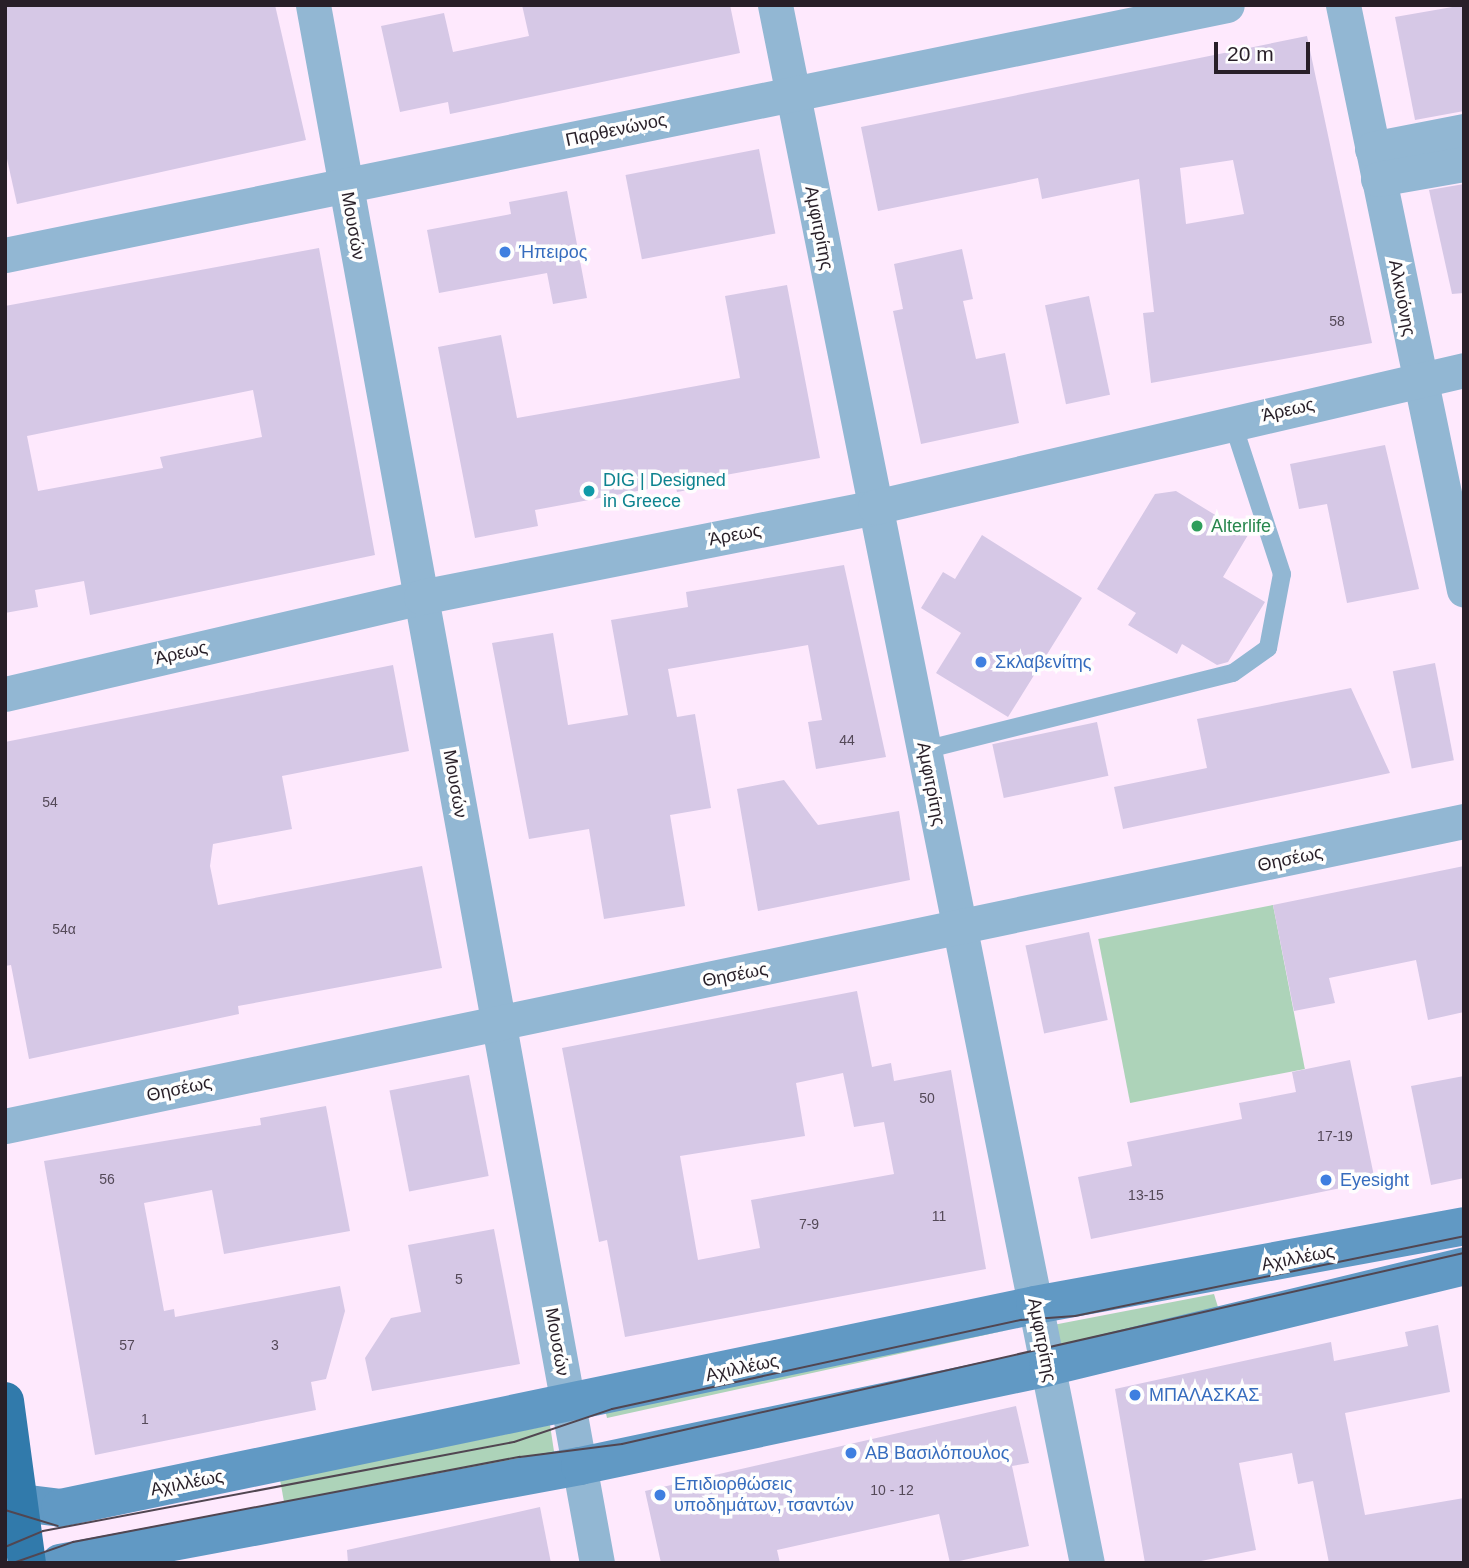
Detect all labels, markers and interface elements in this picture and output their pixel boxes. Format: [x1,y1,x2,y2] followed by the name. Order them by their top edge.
[1217,28,1313,72] scale bar
[1227,42,1274,65] text: 20 m
[564,109,668,151] street label: Παρθενώνος
[800,184,838,272] street label: Αμφιτρίτης
[336,190,370,262] street label: Μουσών
[519,241,587,263] place label: Ήπειρος
[497,244,513,260] marker: Ήπειρος
[1384,258,1420,338] street label: Αλκυόνης
[1329,313,1345,329] house number: 58
[1260,394,1316,426] street label: Άρεως
[603,470,726,512] place label: DIG | Designed in Greece
[581,483,597,499] marker: DIG | Designed in Greece
[1211,515,1271,537] place label: Alterlife
[1189,518,1205,534] marker: Alterlife
[707,519,763,551] street label: Άρεως
[153,637,209,669] street label: Άρεως
[995,651,1091,673] place label: Σκλαβενίτης
[973,654,989,670] marker: Σκλαβενίτης
[839,732,855,748] house number: 44
[912,740,950,828] street label: Αμφιτρίτης
[438,748,472,820] street label: Μουσών
[42,794,58,810] house number: 54
[1256,842,1324,876] street label: Θησέως
[52,921,76,937] house number: 54α
[701,958,769,992] street label: Θησέως
[145,1072,213,1106] street label: Θησέως
[919,1090,935,1106] house number: 50
[1317,1128,1353,1144] house number: 17-19
[1340,1169,1409,1191] place label: Eyesight
[99,1171,115,1187] house number: 56
[1318,1172,1334,1188] marker: Eyesight
[1128,1187,1164,1203] house number: 13-15
[932,1208,946,1224] house number: 11
[799,1216,819,1232] house number: 7-9
[1260,1240,1336,1276] street label: Αχιλλέως
[455,1271,463,1287] house number: 5
[1023,1296,1061,1384] street label: Αμφιτρίτης
[540,1306,574,1378] street label: Μουσών
[119,1337,135,1353] house number: 57
[271,1337,279,1353] house number: 3
[704,1350,780,1386] street label: Αχιλλέως
[1149,1384,1259,1406] place label: ΜΠΑΛΑΣΚΑΣ
[1127,1387,1143,1403] marker: ΜΠΑΛΑΣΚΑΣ
[141,1411,149,1427] house number: 1
[865,1442,1009,1464] place label: ΑΒ Βασιλόπουλος
[843,1445,859,1461] marker: ΑΒ Βασιλόπουλος
[149,1465,225,1501] street label: Αχιλλέως
[674,1474,854,1516] place label: Επιδιορθώσεις υποδημάτων, τσαντών
[870,1482,914,1498] house number: 10 - 12
[652,1487,668,1503] marker: Επιδιορθώσεις υποδημάτων, τσαντών

